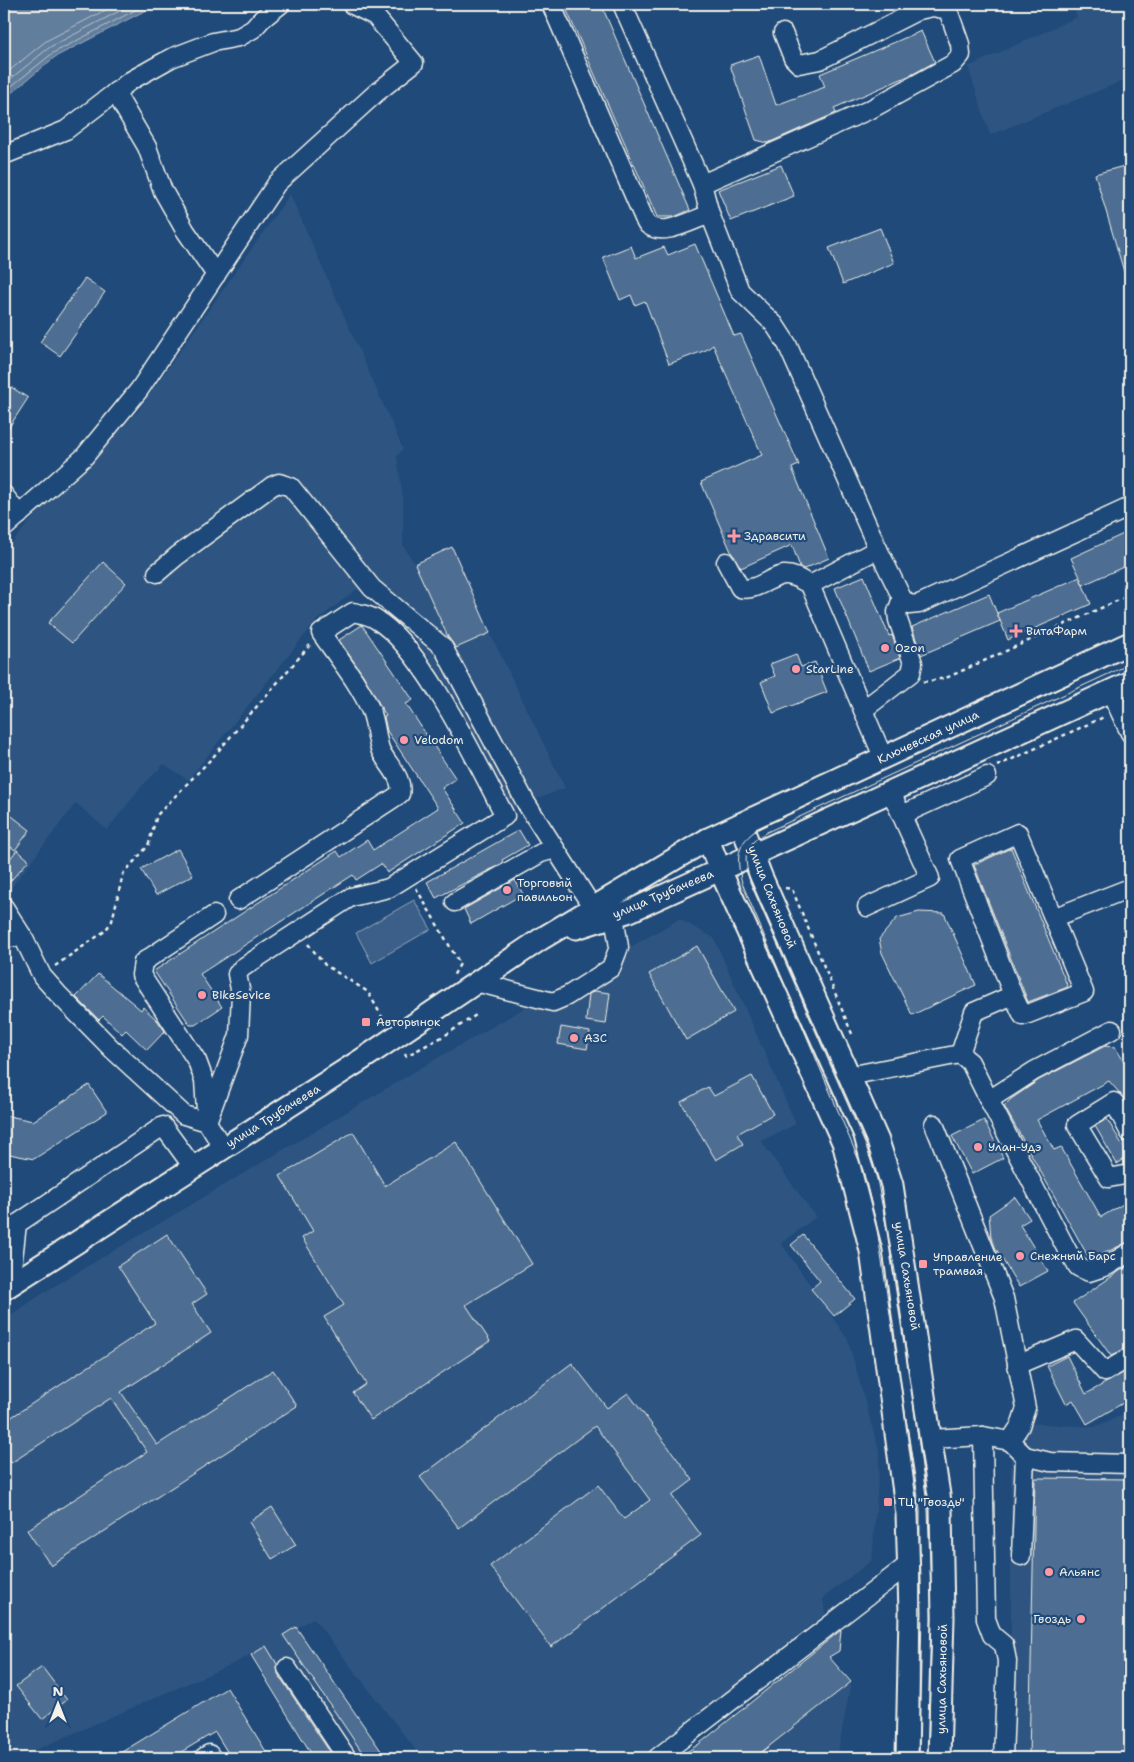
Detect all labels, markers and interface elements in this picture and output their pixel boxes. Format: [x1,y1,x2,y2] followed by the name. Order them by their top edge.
[744,528,806,544] place label: Здравсити
[728,530,740,542] marker: Здравсити
[1026,623,1087,639] place label: ВитаФарм
[1010,625,1022,637] marker: ВитаФарм
[895,640,925,656] place label: Ozon
[879,642,891,654] marker: Ozon
[806,661,854,677] place label: StarLine
[790,663,802,675] marker: StarLine
[875,706,982,768] street label: Ключевская улица
[414,732,464,748] place label: Velodom
[398,734,410,746] marker: Velodom
[744,843,800,951] street label: улица Сахьяновой
[610,865,716,922] street label: улица Трубачеева
[517,875,573,905] place label: Торговый павильон
[501,884,513,896] marker: Торговый павильон
[212,987,271,1003] place label: BikeSevice
[196,989,208,1001] marker: BikeSevice
[376,1014,441,1030] place label: Авторынок
[360,1016,372,1028] marker: Авторынок
[584,1030,607,1046] place label: АЗС
[568,1032,580,1044] marker: АЗС
[223,1080,324,1151] street label: улица Трубачеева
[988,1139,1041,1155] place label: Улан-Удэ
[972,1141,984,1153] marker: Улан-Удэ
[891,1221,924,1332] street label: улица Сахьяновой
[1030,1248,1116,1264] place label: Снежный Барс
[933,1249,1003,1279] place label: Управление трамвая
[1014,1250,1026,1262] marker: Снежный Барс
[917,1258,929,1270] marker: Управление трамвая
[898,1494,965,1510] place label: ТЦ "Гвоздь"
[882,1496,894,1508] marker: ТЦ "Гвоздь"
[1059,1564,1100,1580] place label: Альянс
[1043,1566,1055,1578] marker: Альянс
[1033,1611,1071,1627] place label: Гвоздь
[1075,1613,1087,1625] marker: Гвоздь
[933,1624,951,1734] street label: улица Сахьяновой
[32,1680,82,1730] north arrow
[52,1682,64,1700] text: N

